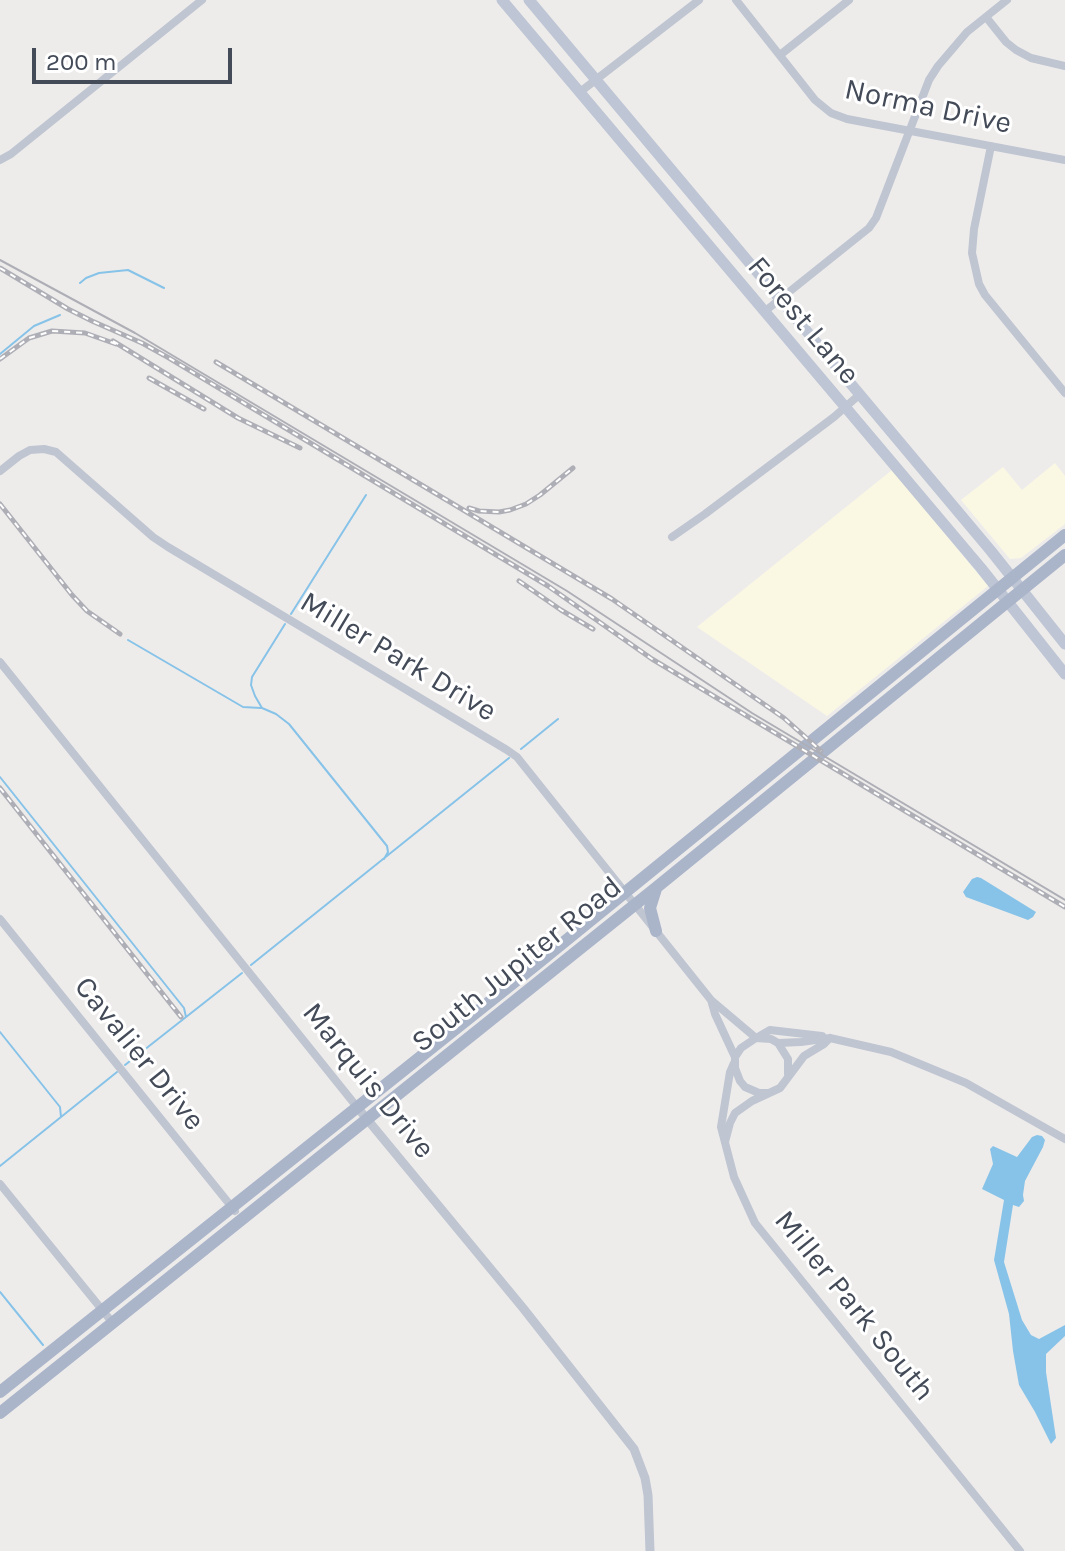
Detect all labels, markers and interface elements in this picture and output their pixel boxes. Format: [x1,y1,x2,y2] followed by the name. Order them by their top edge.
[36,32,236,82] scale bar
[46,48,117,76] text: 200 m
[841,72,1015,142] street label: Norma Drive
[739,250,867,392] street label: Forest Lane
[293,584,503,730] street label: Miller Park Drive
[405,869,629,1061] street label: South Jupiter Road
[66,970,212,1138] street label: Cavalier Drive
[294,996,442,1166] street label: Marquis Drive
[766,1204,942,1408] street label: Miller Park South

